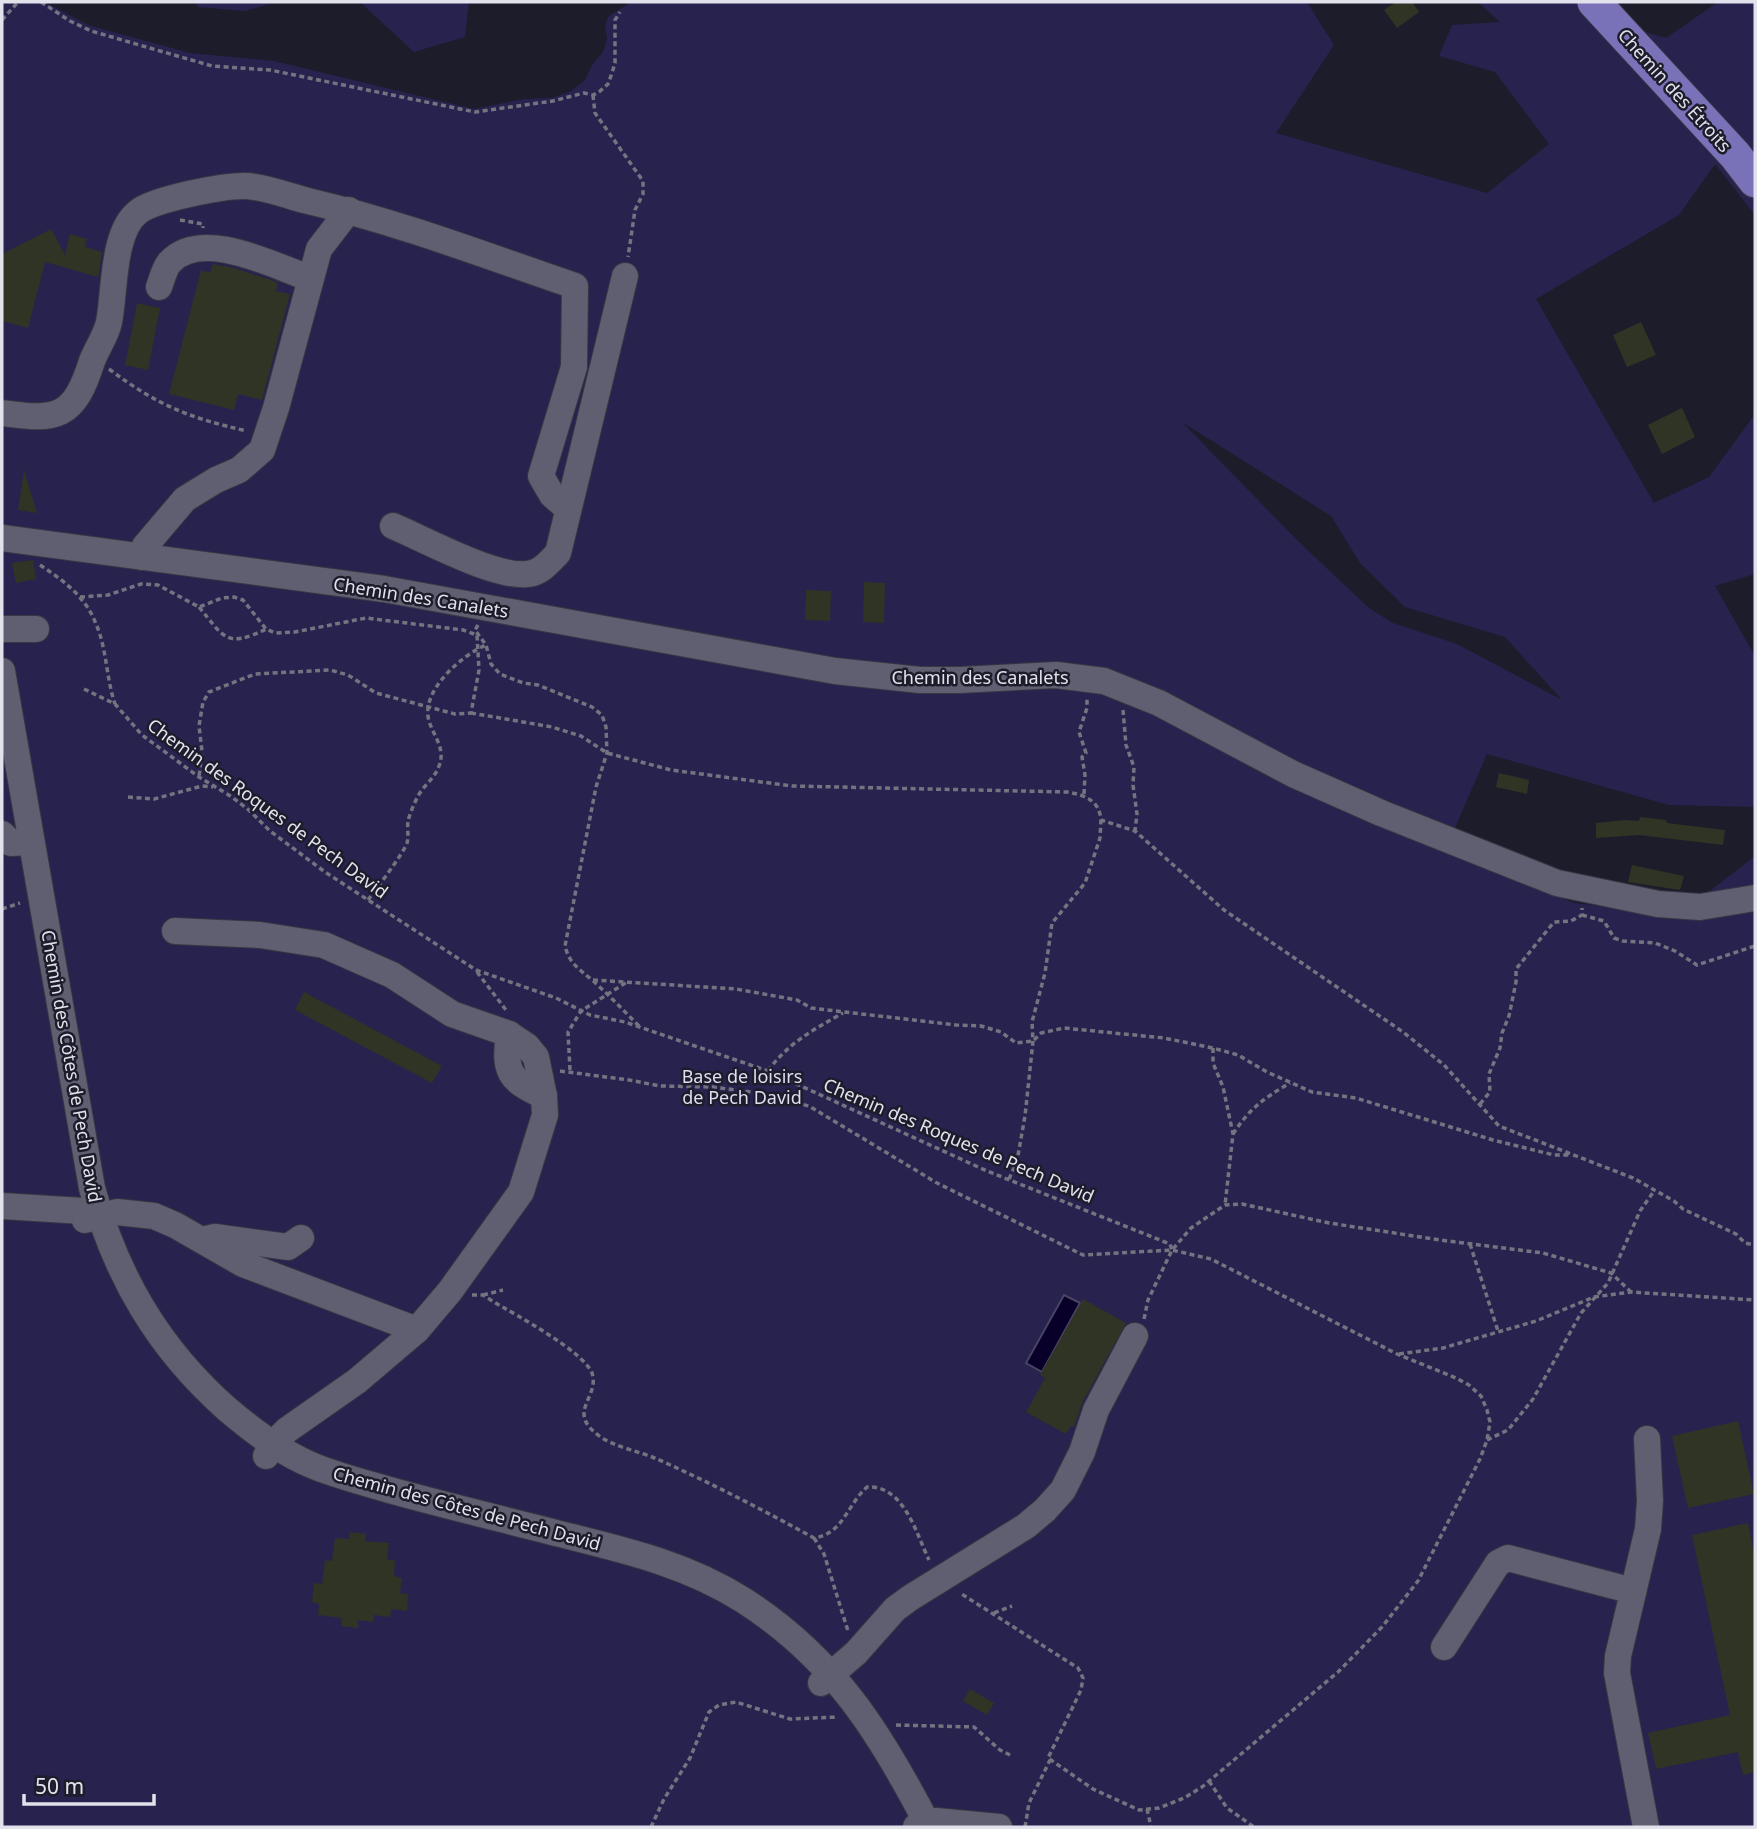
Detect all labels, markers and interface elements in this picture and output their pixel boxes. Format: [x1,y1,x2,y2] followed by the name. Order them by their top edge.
[1613,23,1737,157] street label: Chemin des Étroits
[332,571,510,623] street label: Chemin des Canalets
[891,665,1069,689] street label: Chemin des Canalets
[143,713,393,903] street label: Chemin des Roques de Pech David
[36,928,108,1204] street label: Chemin des Côtes de Pech David
[682,1064,802,1109] park label: Base de loisirs de Pech David
[820,1072,1098,1208] street label: Chemin des Roques de Pech David
[331,1461,603,1555] street label: Chemin des Côtes de Pech David
[24,1762,154,1806] scale bar
[35,1772,84,1800] text: 50 m

